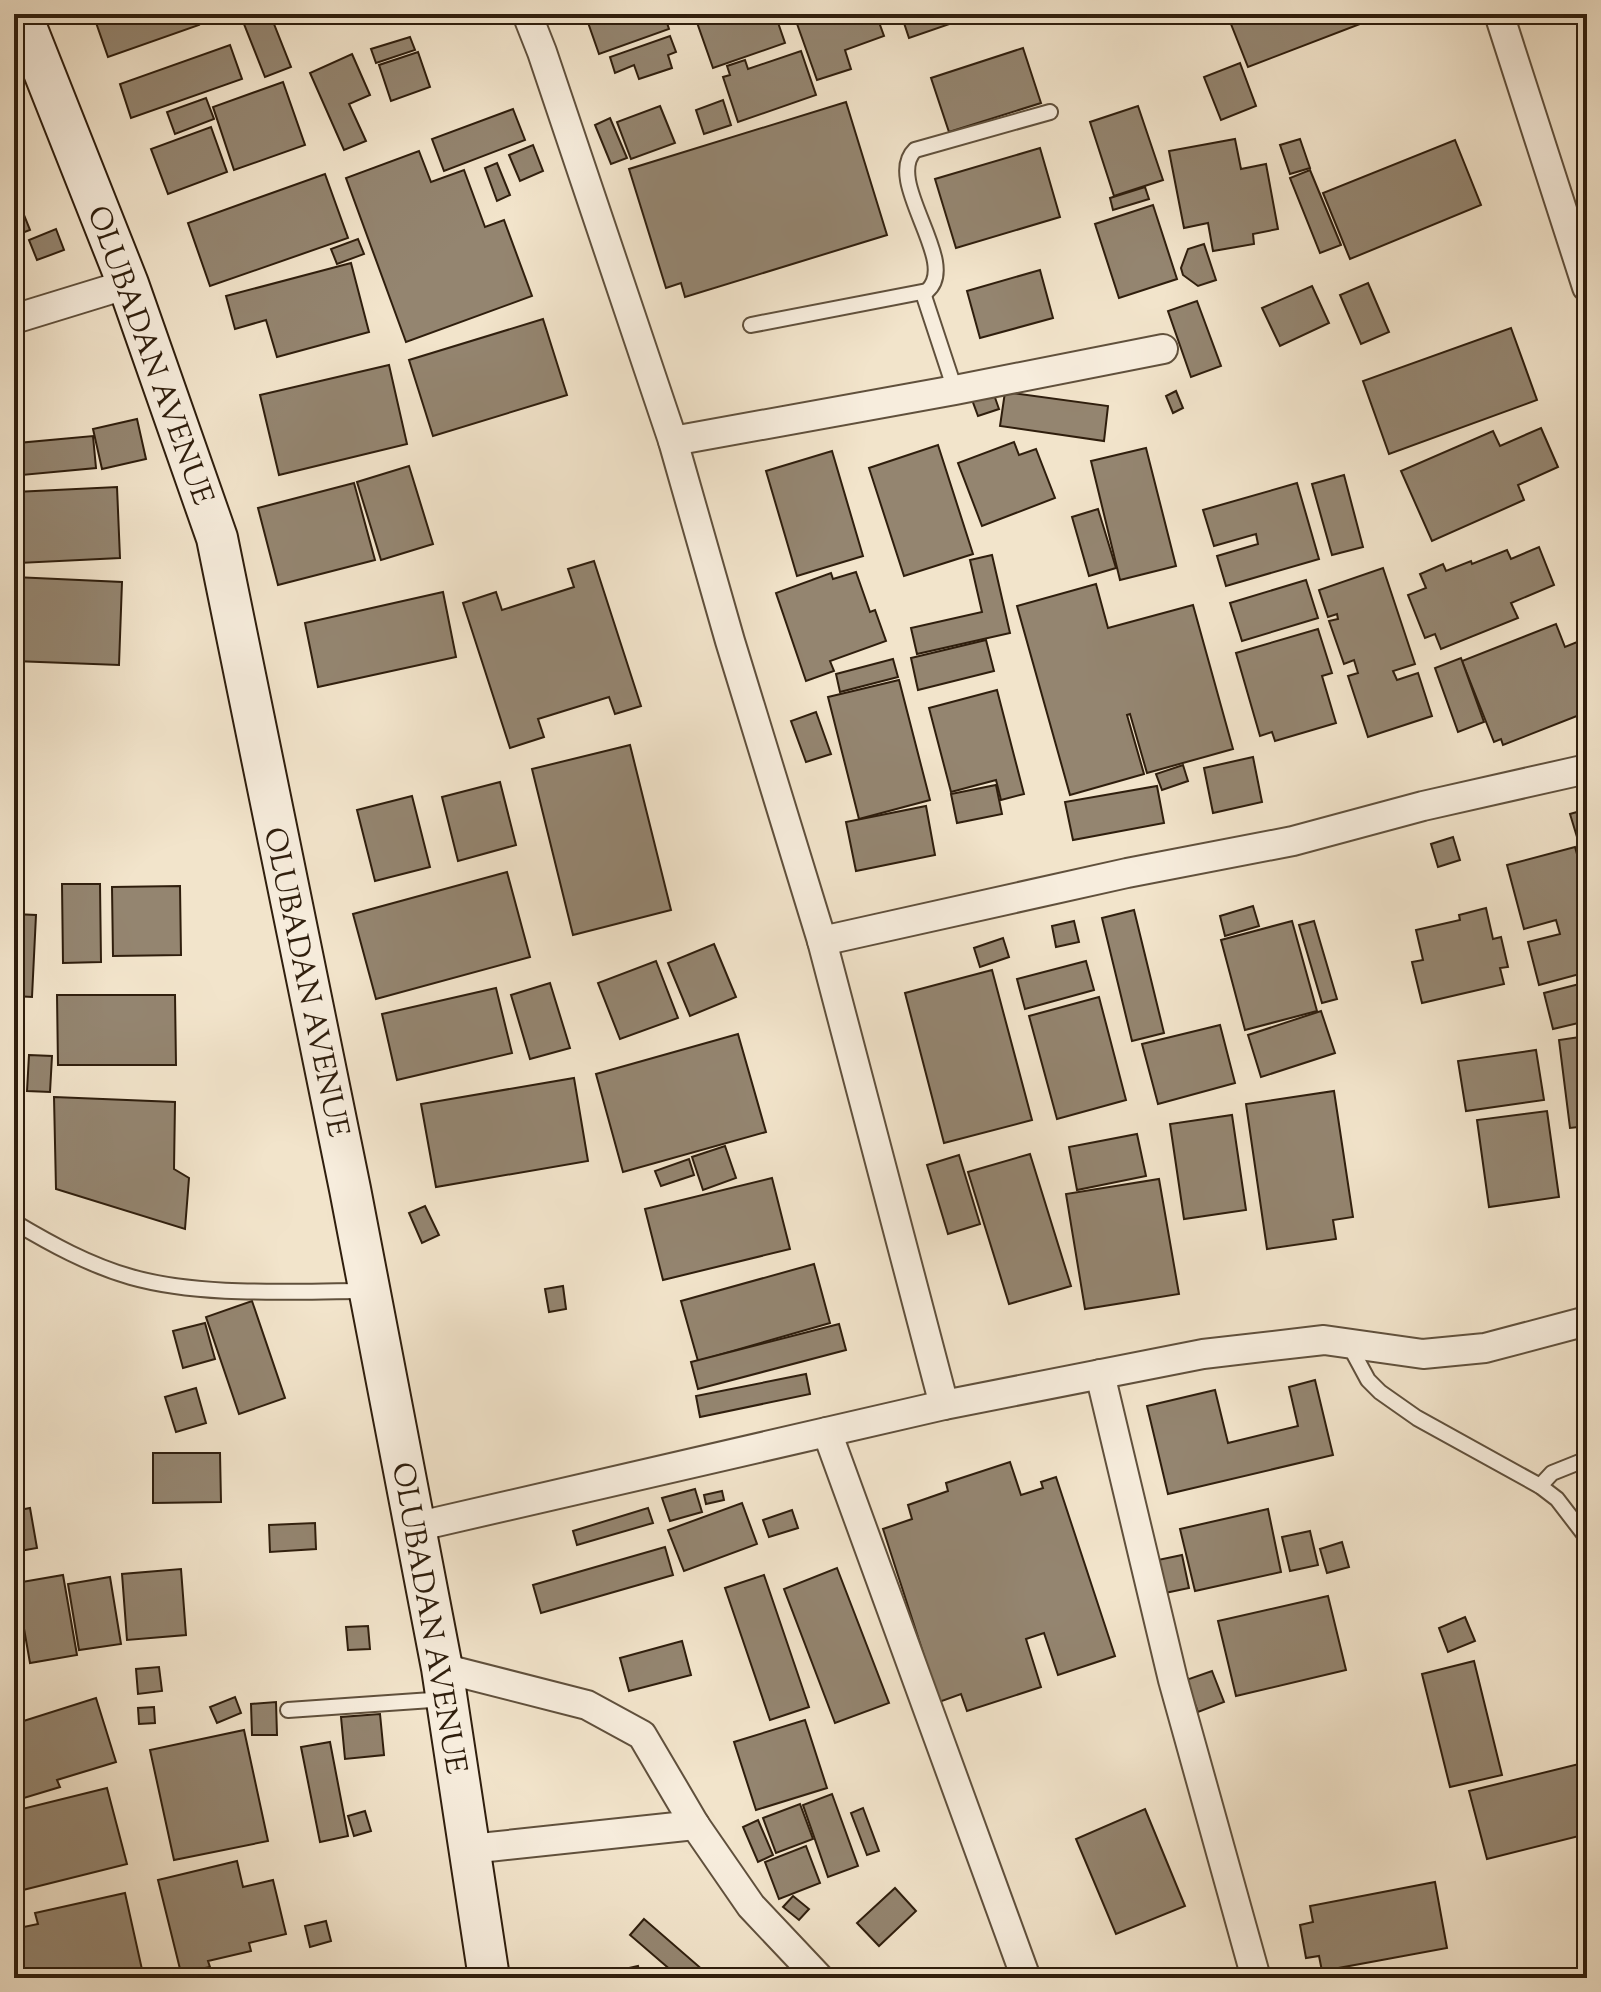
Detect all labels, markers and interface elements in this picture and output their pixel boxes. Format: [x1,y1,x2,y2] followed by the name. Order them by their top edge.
[74,200,223,511] street label: OLUBADAN AVENUE
[251,824,358,1141] street label: OLUBADAN AVENUE
[379,1459,476,1778] street label: OLUBADAN AVENUE

